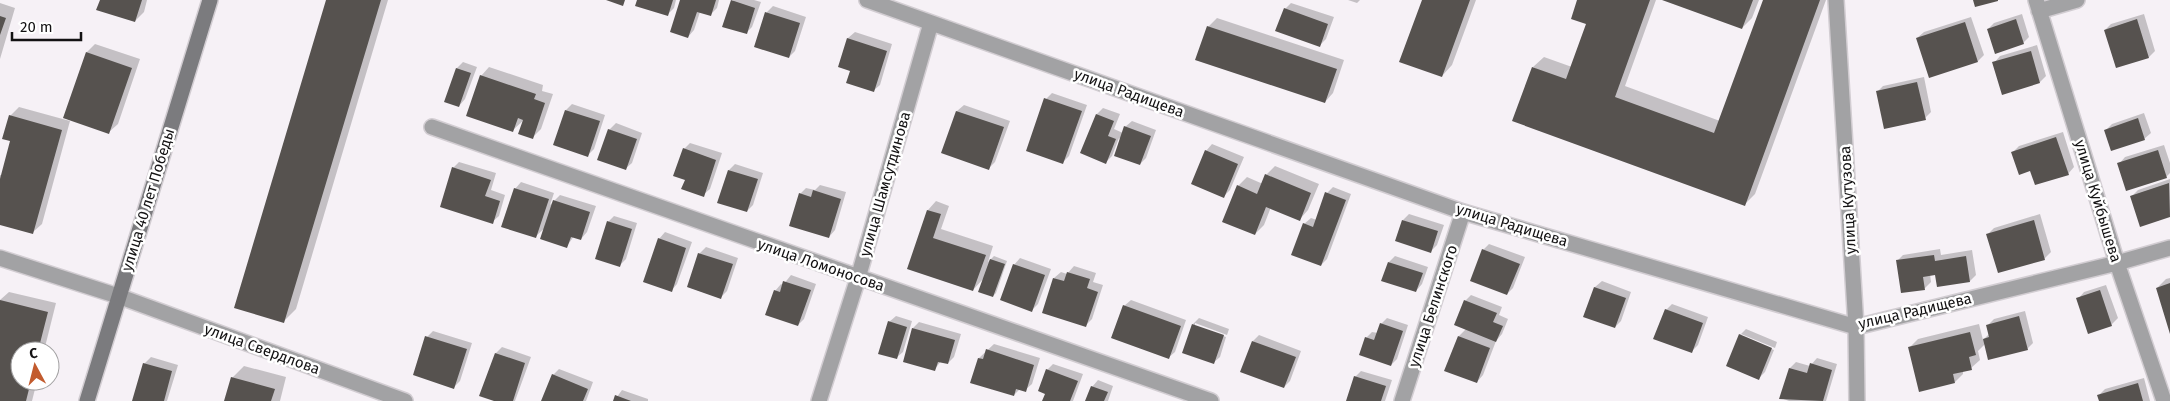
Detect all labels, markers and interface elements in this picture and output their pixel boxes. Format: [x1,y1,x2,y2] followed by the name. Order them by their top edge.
[12,10,81,42] scale bar
[20,18,53,36] text: 20 m
[1072,65,1186,121] street label: улица Радищева
[856,109,914,259] street label: улица Шамсутдинова
[118,126,178,274] street label: улица 40 лет Победы
[2071,138,2125,264] street label: улица Куйбышева
[1836,145,1860,255] street label: улица Кутузова
[1454,199,1570,251] street label: улица Радищева
[755,235,887,295] street label: улица Ломоносова
[1405,243,1461,369] street label: улица Белинского
[1857,289,1973,333] street label: улица Радищева
[202,320,322,378] street label: улица Свердлова
[10,341,60,391] north arrow
[28,345,39,363] text: С

